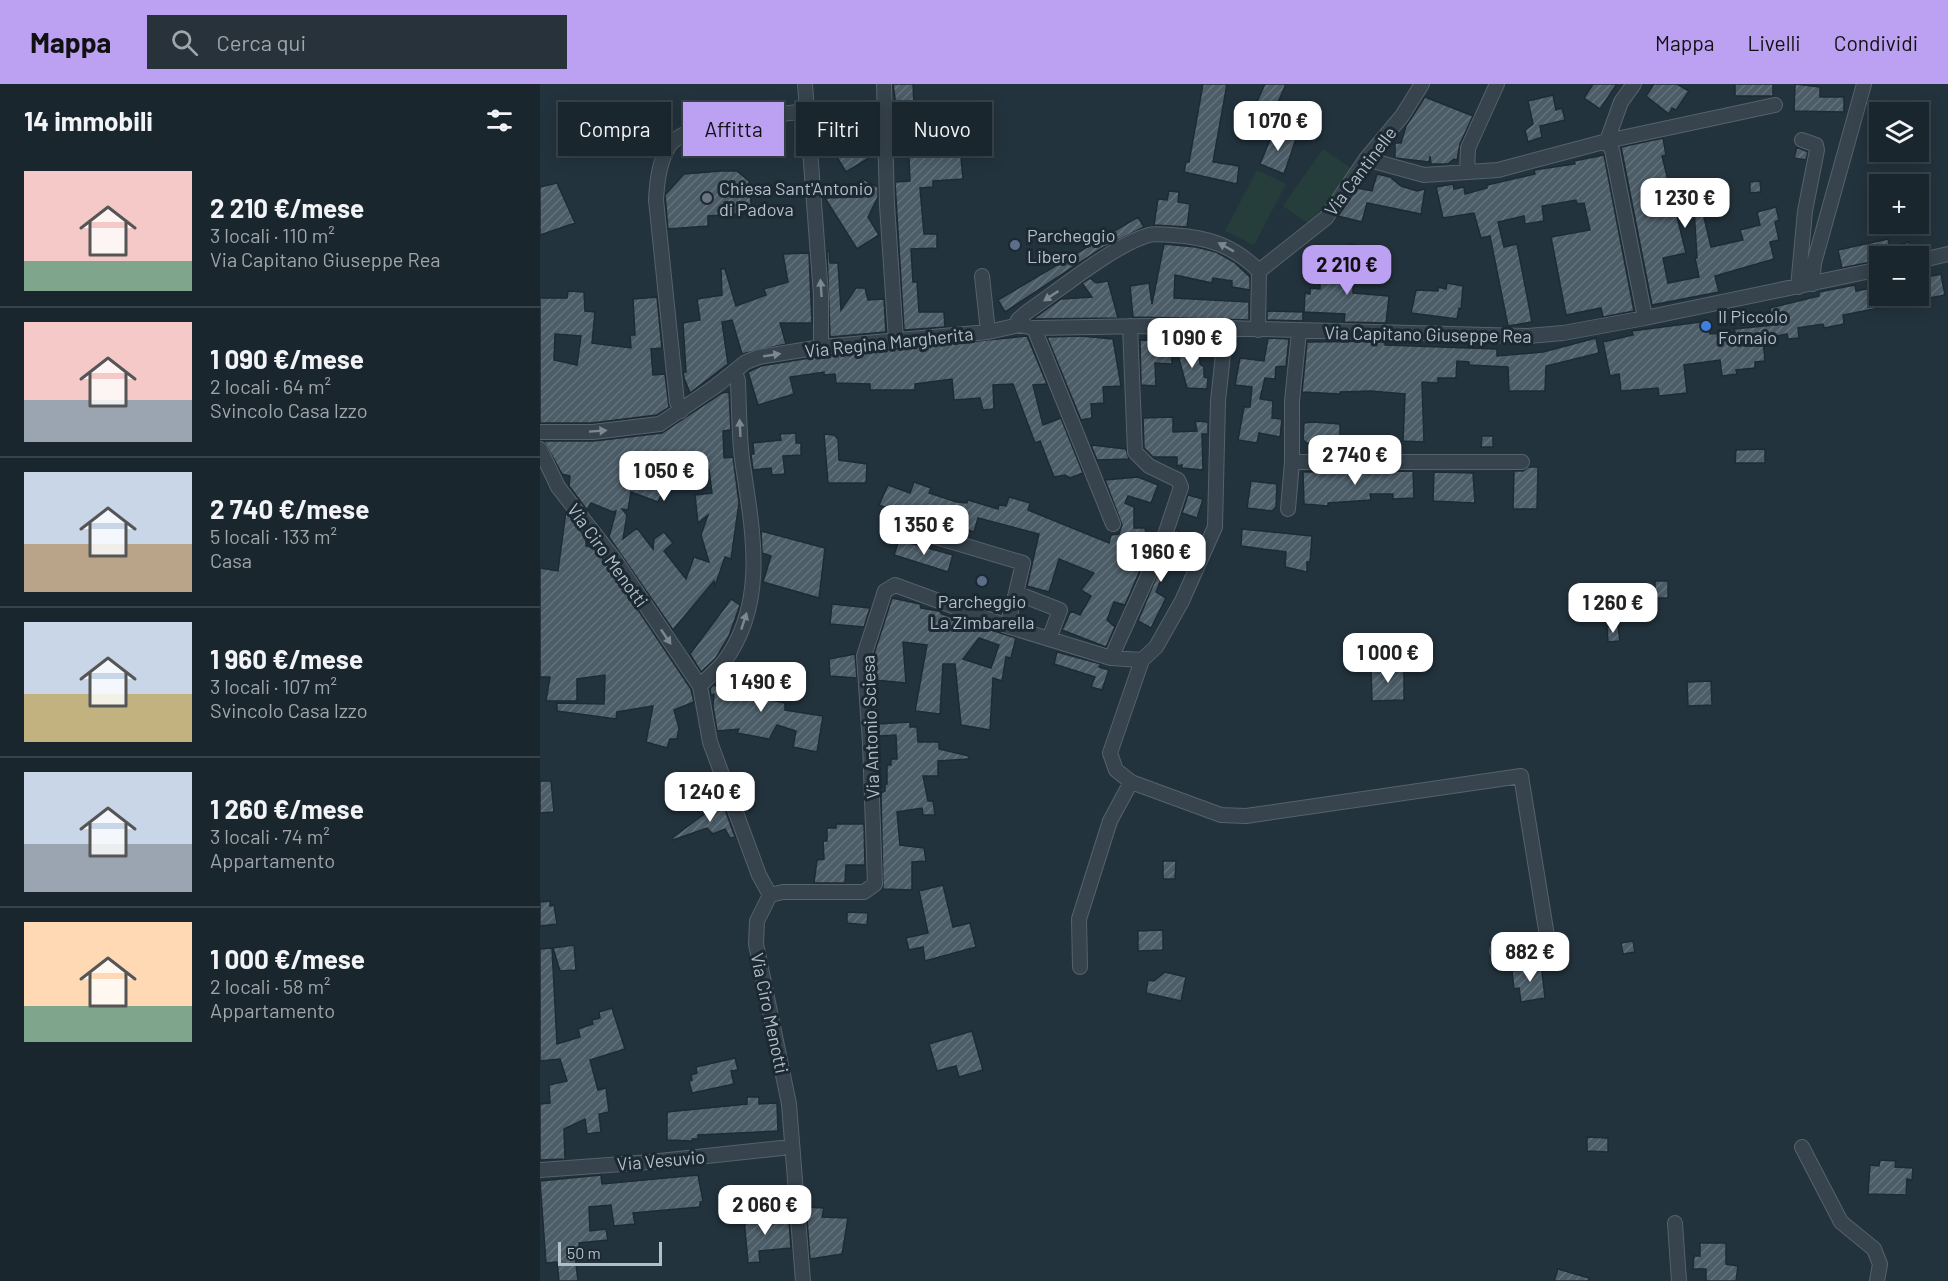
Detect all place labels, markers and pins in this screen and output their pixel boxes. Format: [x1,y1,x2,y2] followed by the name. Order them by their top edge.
[1223,101,1333,152] pin: 1 070 €
[719,177,873,220] place label: Chiesa Sant'Antonio di Padova
[1630,178,1740,229] pin: 1 230 €
[700,191,714,205] marker: Chiesa Sant'Antonio di Padova
[1027,224,1115,267] place label: Parcheggio Libero
[1008,238,1022,252] marker: Parcheggio Libero
[1292,245,1402,296] pin: 2 210 €
[1718,305,1788,348] place label: Il Piccolo Fornaio
[1137,318,1247,369] pin: 1 090 €
[1699,319,1713,333] marker: Il Piccolo Fornaio
[1300,435,1410,486] pin: 2 740 €
[609,451,719,502] pin: 1 050 €
[869,505,979,556] pin: 1 350 €
[1106,532,1216,583] pin: 1 960 €
[975,574,989,588] marker: Parcheggio La Zimbarella
[1558,583,1668,634] pin: 1 260 €
[930,590,1034,633] place label: Parcheggio La Zimbarella
[1333,633,1443,684] pin: 1 000 €
[706,662,816,713] pin: 1 490 €
[655,772,765,823] pin: 1 240 €
[1488,932,1572,983] pin: 882 €
[710,1185,820,1236] pin: 2 060 €

